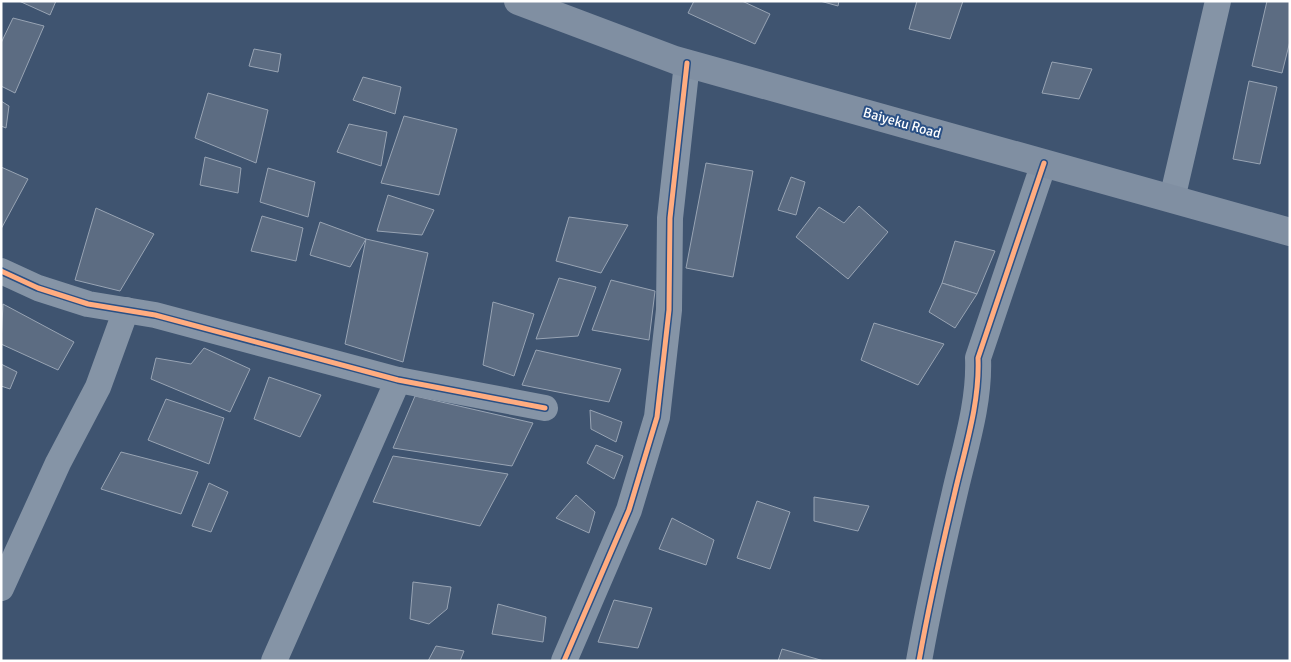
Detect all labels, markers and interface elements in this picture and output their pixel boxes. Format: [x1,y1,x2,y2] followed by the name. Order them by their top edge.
[861,104,943,142] street label: Baiyeku Road

